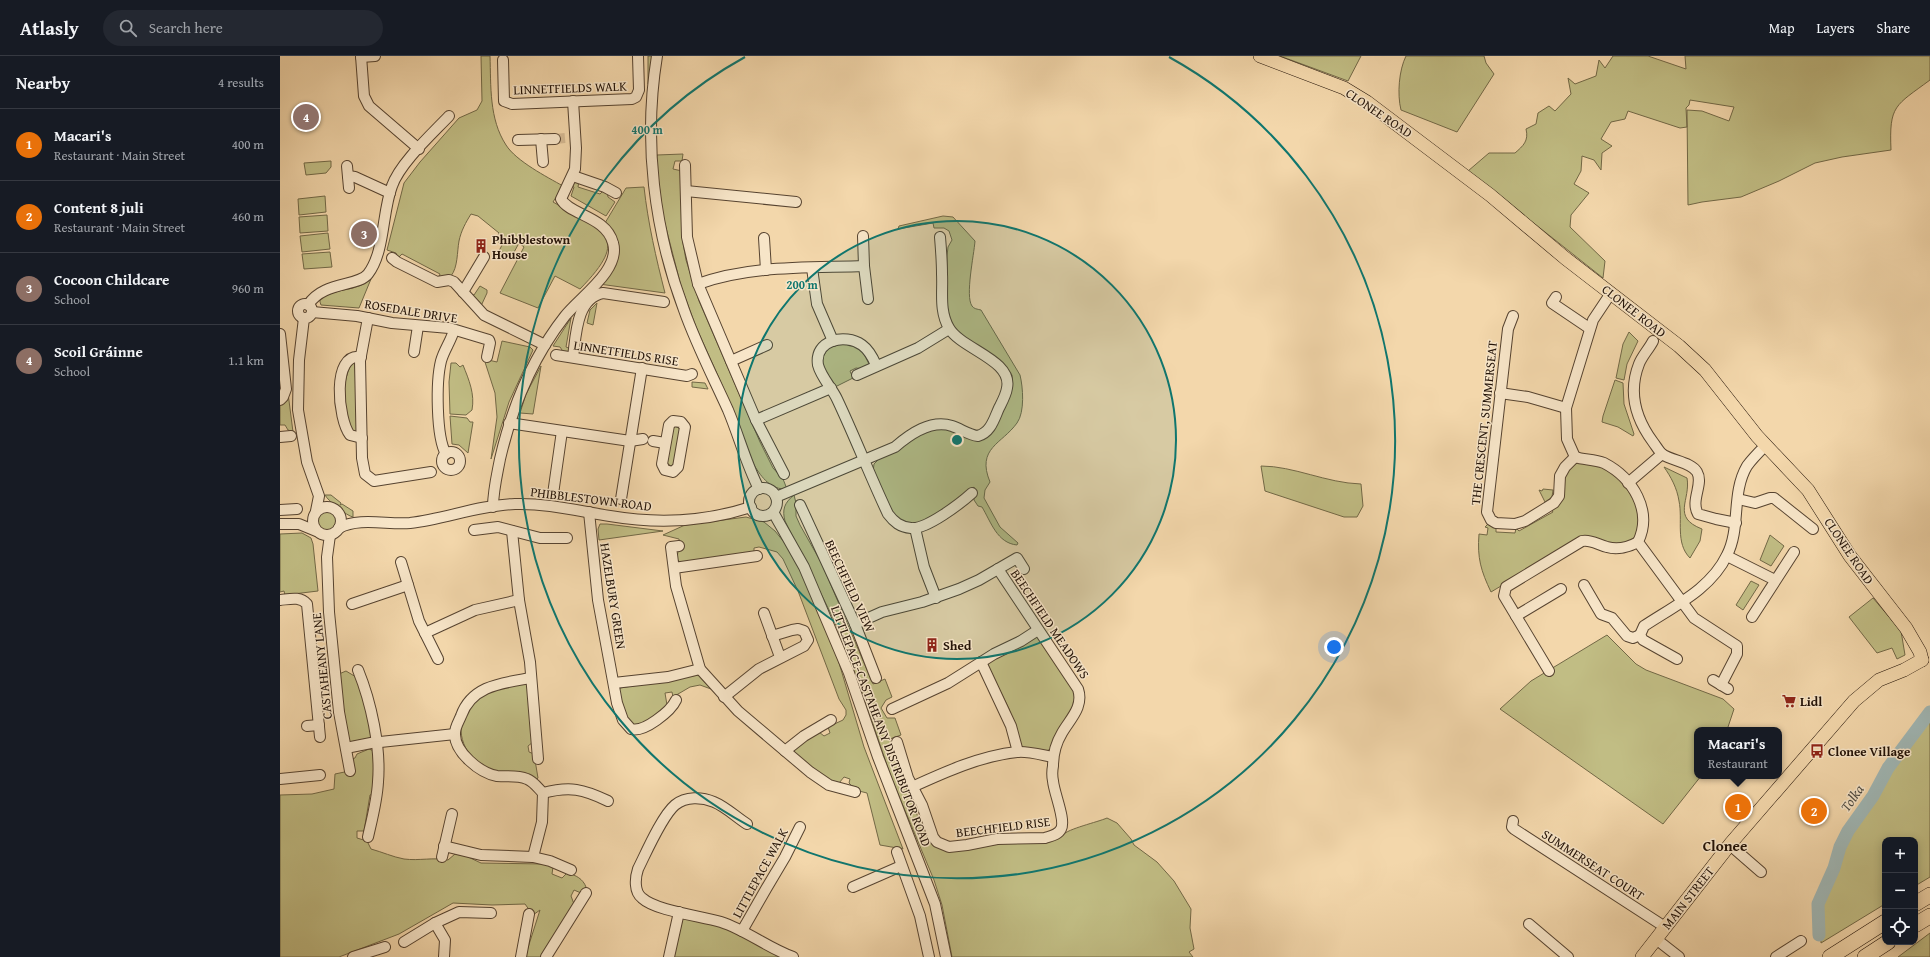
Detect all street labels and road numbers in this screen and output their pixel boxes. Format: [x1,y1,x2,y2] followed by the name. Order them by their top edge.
[513,77,627,99] street label: LINNETFIELDS WALK
[1342,84,1416,142] street label: CLONEE ROAD
[1598,280,1670,342] street label: CLONEE ROAD
[363,294,459,328] street label: ROSEDALE DRIVE
[572,335,680,371] street label: LINNETFIELDS RISE
[1466,339,1502,506] street label: THE CRESCENT, SUMMERSEAT
[529,482,653,516] street label: PHIBBLESTOWN ROAD
[1820,514,1878,588] street label: CLONEE ROAD
[820,536,880,636] street label: BEECHFIELD VIEW
[595,542,631,651] street label: HAZELBURY GREEN
[1006,565,1094,683] street label: BEECHFIELD MEADOWS
[826,603,936,849] street label: LITTLEPACE-CASTAHEANY DISTRIBUTOR ROAD
[307,611,337,720] street label: CASTAHEANY LANE
[955,812,1052,842] street label: BEECHFIELD RISE
[727,824,793,921] street label: LITTLEPACE WALK
[1538,825,1649,906] street label: SUMMERSEAT COURT
[1657,862,1719,934] street label: MAIN STREET

